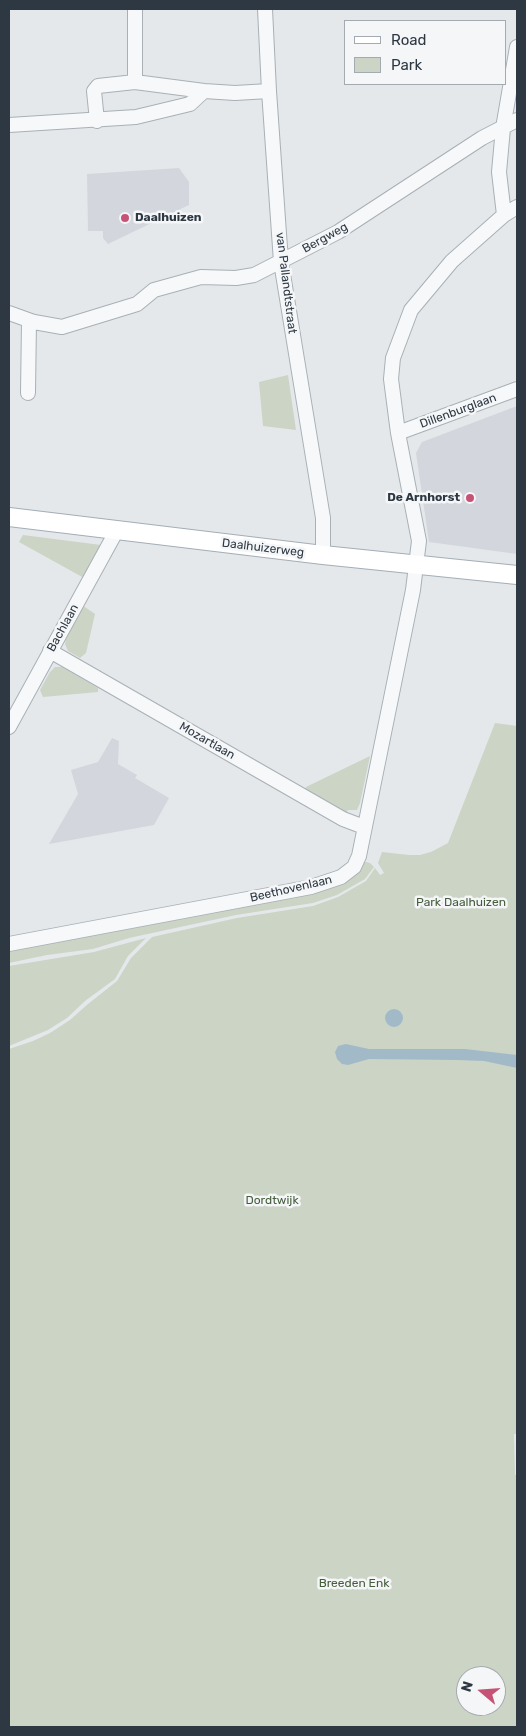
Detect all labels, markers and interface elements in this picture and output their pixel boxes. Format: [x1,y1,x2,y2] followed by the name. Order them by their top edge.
[344,20,506,85] legend
[391,31,427,49] text: Road
[391,56,422,74] text: Park
[135,211,202,225] place label: Daalhuizen
[119,212,131,224] marker: Daalhuizen
[300,220,350,256] street label: Bergweg
[273,231,299,335] street label: van Pallandtstraat
[418,390,498,432] street label: Dillenburglaan
[387,491,460,505] place label: De Arnhorst
[464,492,476,504] marker: De Arnhorst
[221,536,305,560] street label: Daalhuizerweg
[44,602,82,654] street label: Bachlaan
[177,719,237,763] street label: Mozartlaan
[248,873,334,905] street label: Beethovenlaan
[416,896,506,910] park label: Park Daalhuizen
[245,1194,299,1208] park label: Dordtwijk
[319,1577,389,1591] park label: Breeden Enk
[456,1666,506,1716] north arrow
[458,1679,477,1694] text: N

